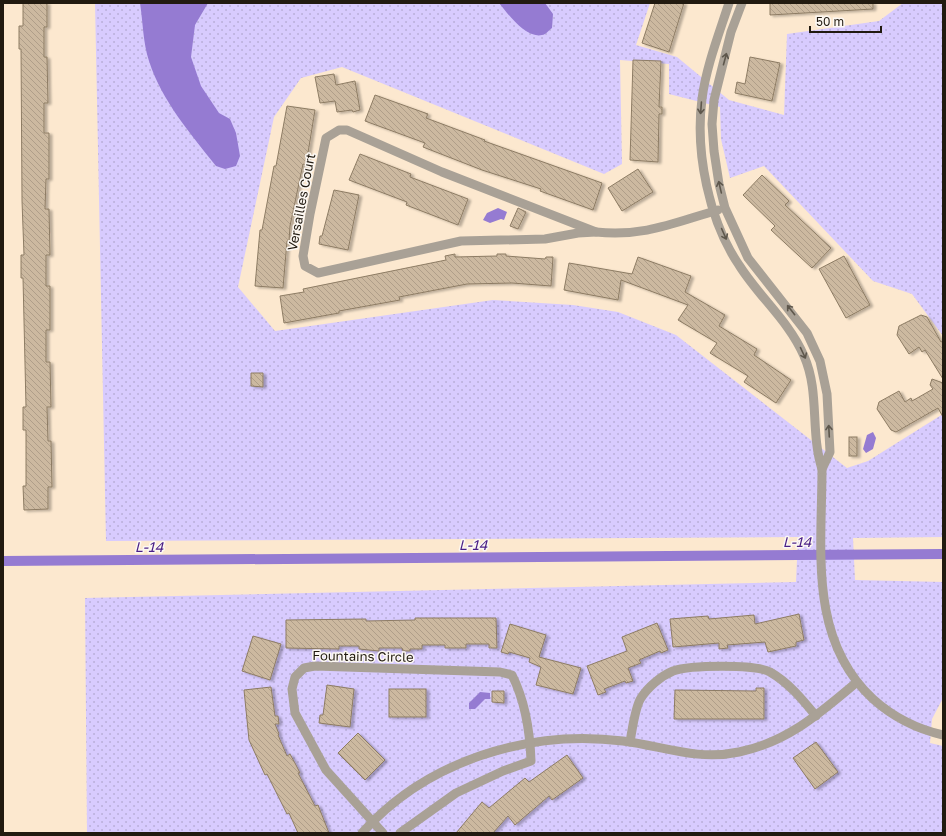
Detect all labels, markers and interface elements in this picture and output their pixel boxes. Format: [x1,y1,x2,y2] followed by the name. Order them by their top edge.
[810,8,881,34] scale bar
[816,14,844,29] text: 50 m
[721,53,729,66] one-way arrow
[697,101,704,114] one-way arrow
[284,152,318,252] street label: Versailles Court
[716,181,723,194] one-way arrow
[720,228,728,240] one-way arrow
[786,305,795,316] one-way arrow
[800,347,807,359] one-way arrow
[825,425,832,438] one-way arrow
[783,533,813,550] water label: L-14
[459,536,489,553] water label: L-14
[135,538,165,555] water label: L-14
[312,647,414,665] street label: Fountains Circle

